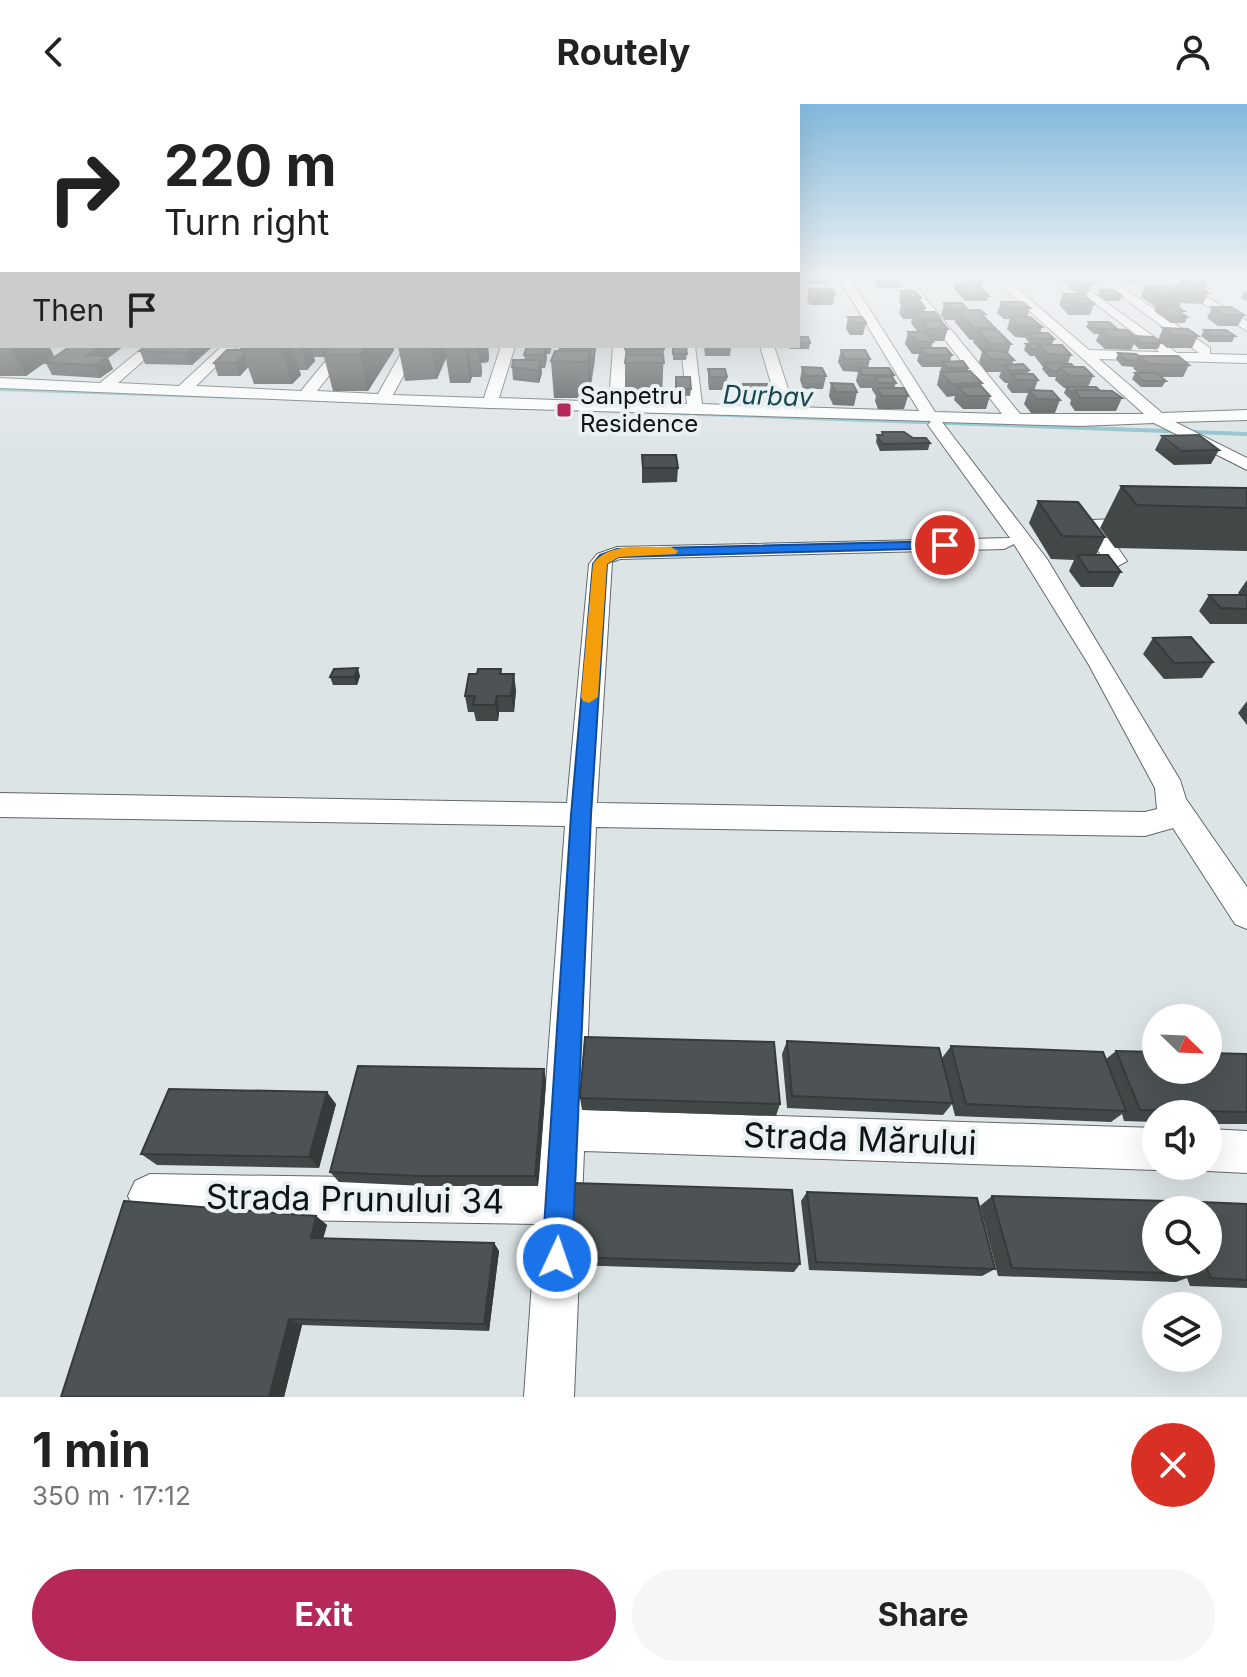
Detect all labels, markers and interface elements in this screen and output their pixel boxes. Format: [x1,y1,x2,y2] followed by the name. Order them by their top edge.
[32,30,76,74] icon: back
[557,30,690,74] text: Routely
[1171,30,1215,74] icon: person
[164,132,337,200] text: 220 m
[32,136,136,240] icon: right
[164,200,329,244] text: Turn right
[120,288,164,332] icon: arrive
[32,292,104,328] text: Then
[722,378,815,413] water label: Durbav
[580,381,698,438] place label: Sanpetru Residence
[555,401,573,419] marker: Sanpetru Residence
[911,511,979,579] pin
[923,523,967,567] icon: arrive
[1142,1004,1222,1084] north arrow
[1142,1004,1222,1372] map controls
[1142,1100,1222,1180] button: sound
[743,1114,977,1163] street label: Strada Mărului
[206,1175,504,1222] street label: Strada Prunului 34
[1142,1196,1222,1276] button: search
[515,1216,599,1300] position arrow
[1142,1292,1222,1372] button: layers
[32,1420,151,1479] text: 1 min
[1131,1423,1215,1507] button: close
[32,1480,191,1511] text: 350 m · 17:12
[32,1569,616,1661] button: Exit
[632,1569,1215,1661] button: Share

